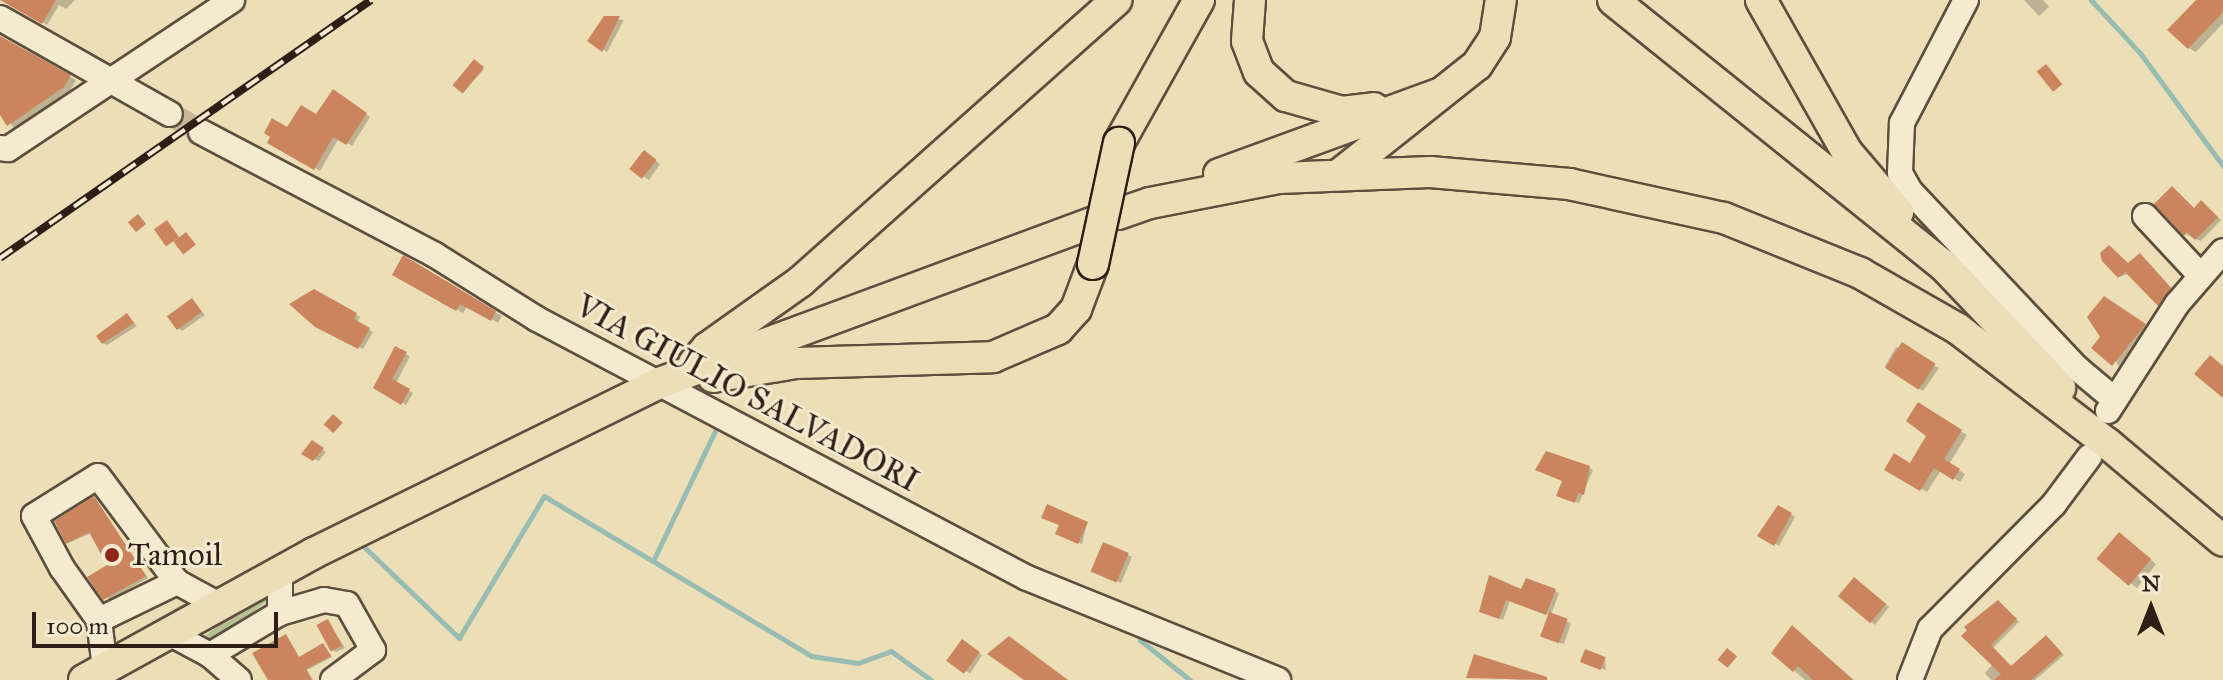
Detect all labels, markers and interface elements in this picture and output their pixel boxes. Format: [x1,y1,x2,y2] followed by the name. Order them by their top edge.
[569,287,925,501] street label: VIA GIULIO SALVADORI
[128,536,222,574] place label: Tamoil
[103,546,121,564] marker: Tamoil
[2111,568,2191,648] north arrow
[2142,570,2160,597] text: N
[36,596,282,646] scale bar
[46,611,109,641] text: 100 m

